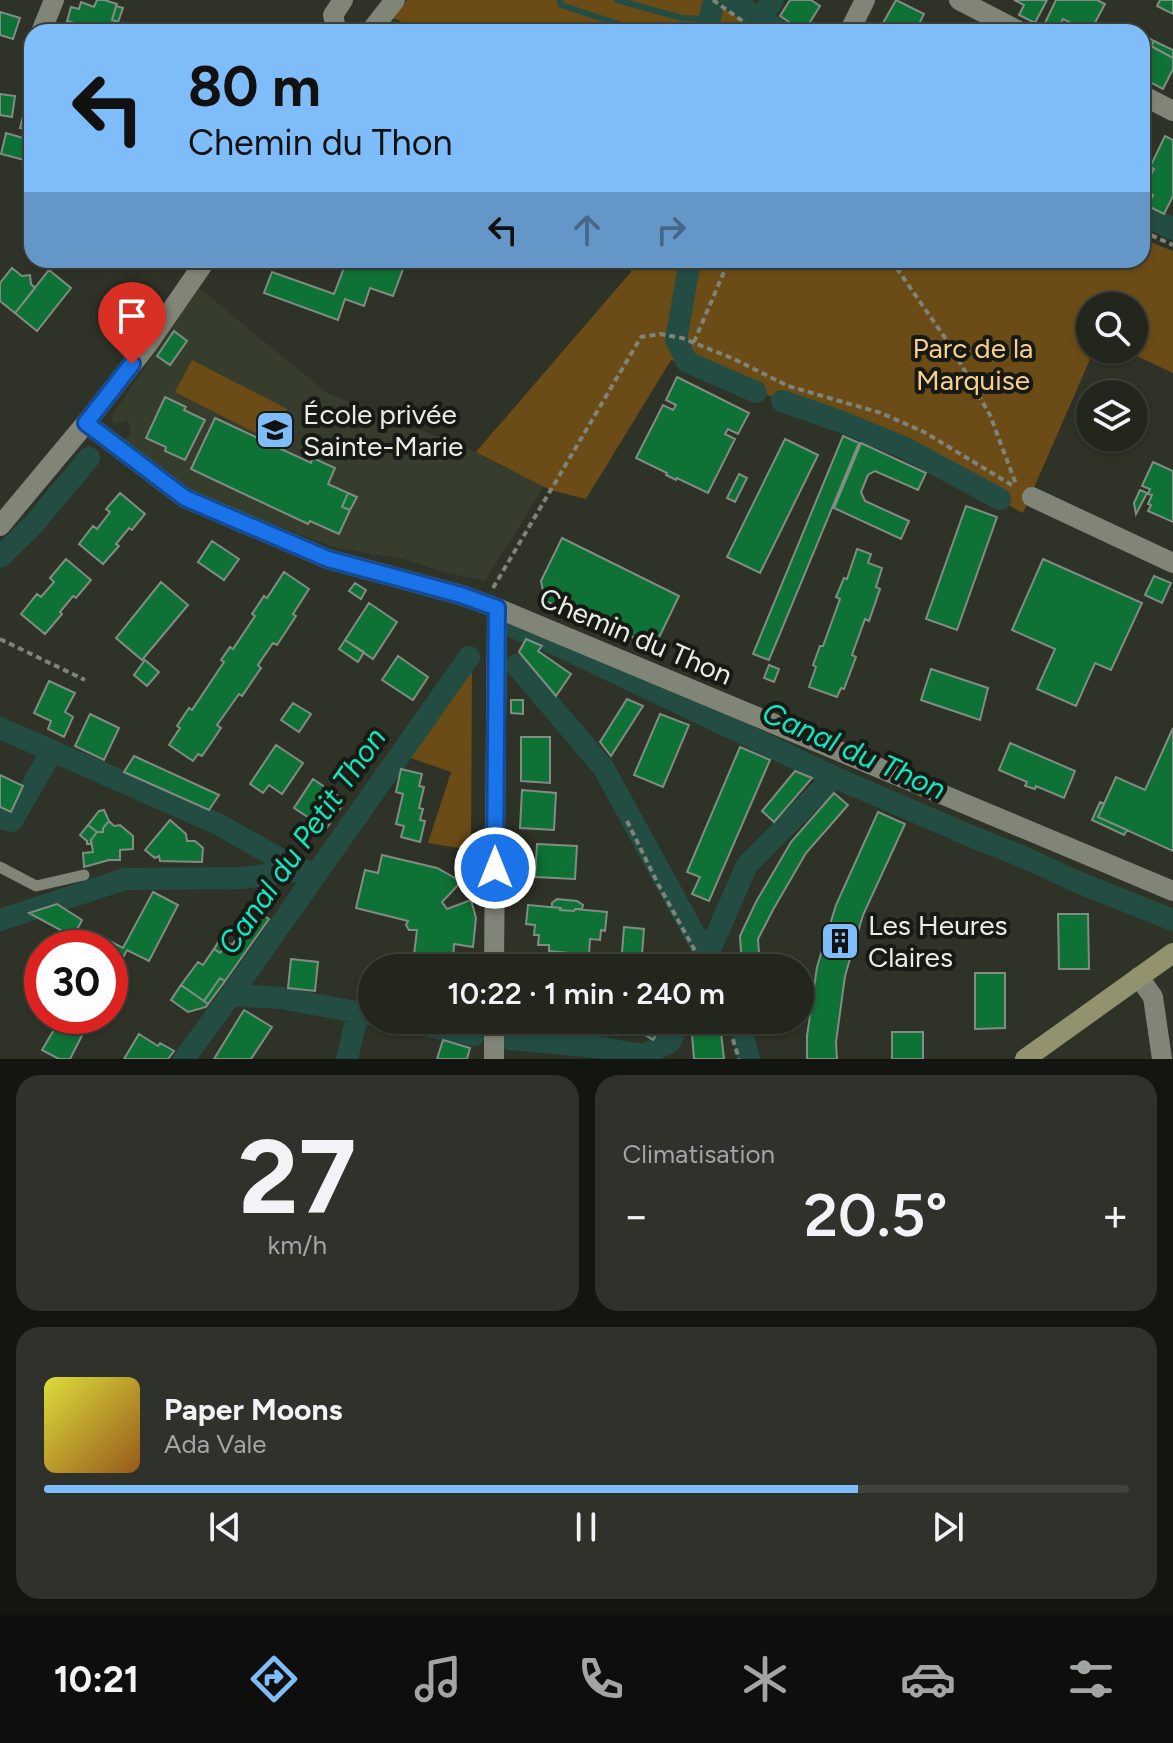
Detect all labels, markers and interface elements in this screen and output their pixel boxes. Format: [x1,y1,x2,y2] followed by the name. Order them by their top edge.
[188,53,321,120] text: 80 m
[56,56,160,160] icon: left
[188,121,453,164] text: Chemin du Thon
[481,208,525,252] icon: left
[565,208,609,252] icon: ahead
[649,208,693,252] icon: right
[98,282,166,364] pin
[1076,292,1148,452] map controls
[1076,292,1148,364] button: search
[110,294,154,338] icon: arrive
[913,331,1033,397] park label: Parc de la Marquise
[1076,380,1148,452] button: layers
[303,397,463,463] place label: École privée Sainte-Marie
[254,409,296,451] school or university icon: École privée Sainte-Marie
[535,580,737,692] street label: Chemin du Thon
[757,694,952,807] water label: Canal du Thon
[210,720,394,961] water label: Canal du Petit Thon
[453,826,537,910] position arrow
[868,908,1008,974] place label: Les Heures Claires
[819,920,861,962] building icon: Les Heures Claires
[24,930,128,1034] speed limit sign: 30
[447,975,725,1012] text: 10:22 · 1 min · 240 m
[238,1114,356,1239] text: 27
[623,1138,775,1170] text: Climatisation
[804,1179,948,1251] text: 20.5°
[623,1189,650,1242] text: −
[1102,1189,1129,1242] text: +
[268,1229,327,1261] text: km/h
[164,1391,343,1428] text: Paper Moons
[164,1428,267,1460] text: Ada Vale
[203,1505,247,1549] icon: previous
[564,1505,608,1549] icon: pause
[926,1505,970,1549] icon: next
[246,1651,302,1707] icon: directions
[410,1651,466,1707] icon: music
[573,1651,629,1707] icon: phone
[737,1651,793,1707] icon: climate
[900,1651,956,1707] icon: car
[1063,1651,1119,1707] icon: filters
[54,1658,139,1701] text: 10:21

